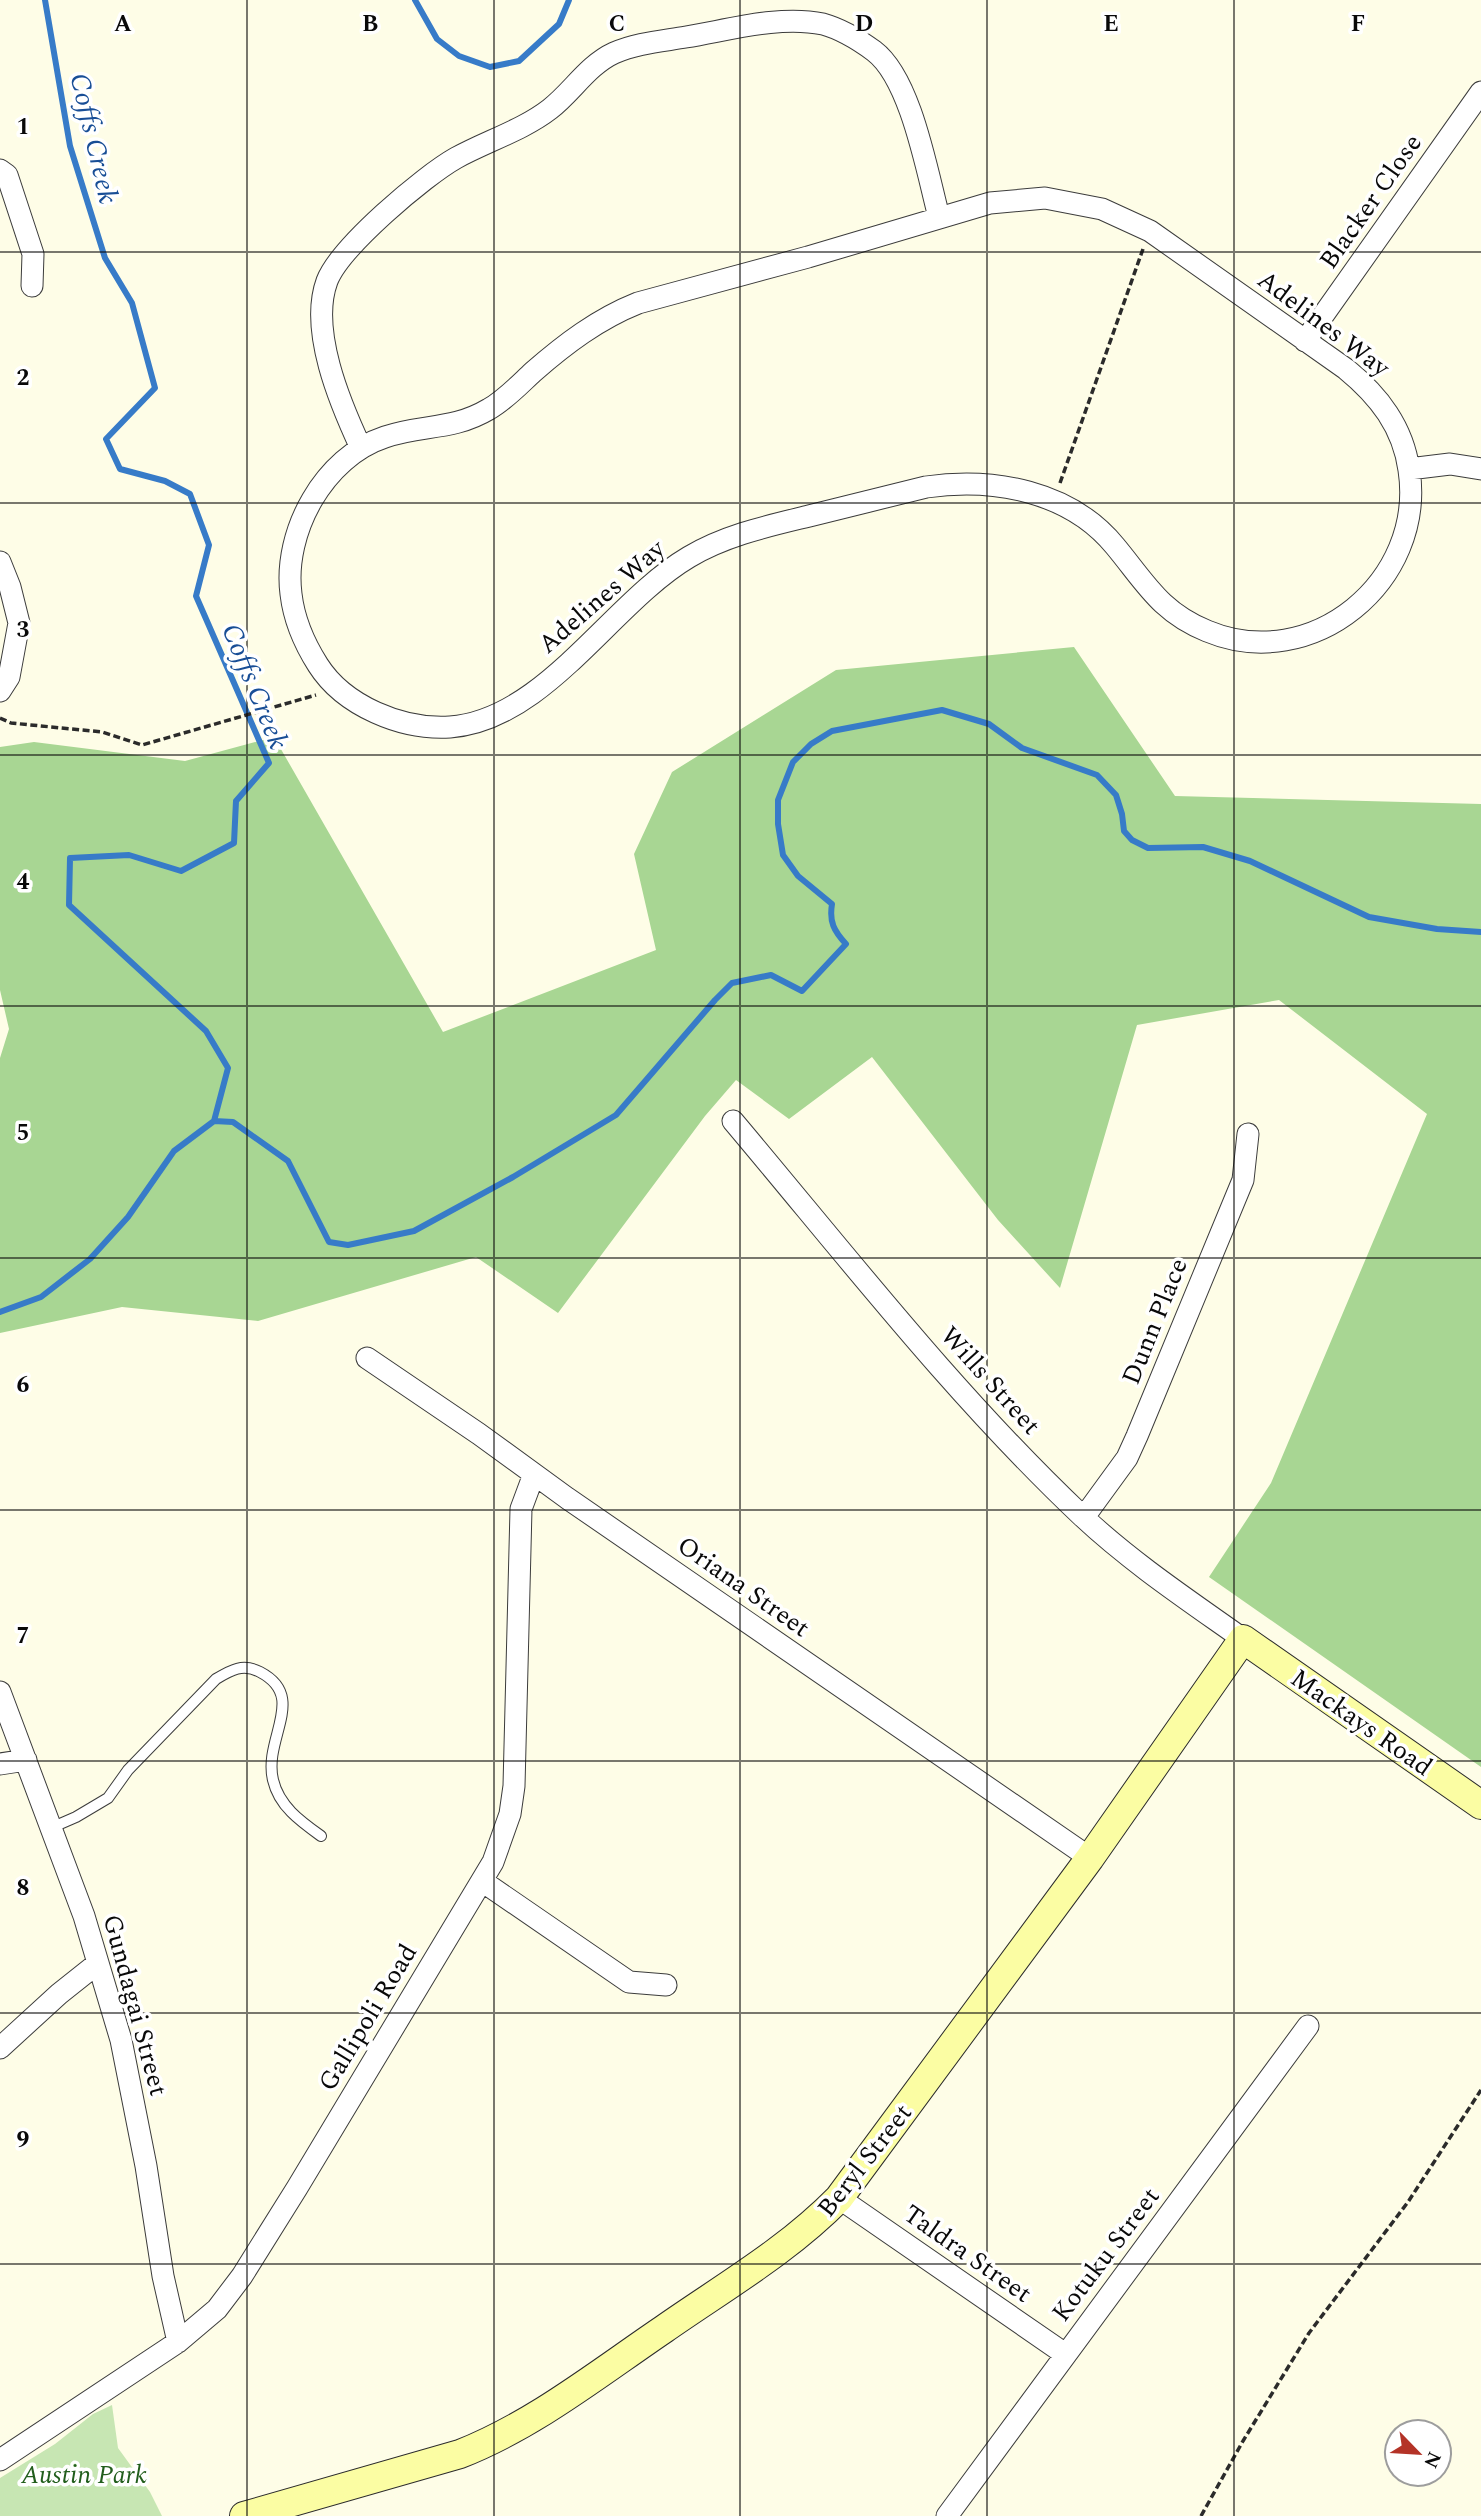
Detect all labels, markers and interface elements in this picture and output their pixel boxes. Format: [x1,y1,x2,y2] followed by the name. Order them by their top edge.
[114,7,132,42] text: A
[362,7,378,42] text: B
[609,7,625,42] text: C
[855,7,873,42] text: D
[1103,7,1119,42] text: E
[1351,7,1365,42] text: F
[58,69,129,208] water label: Coffs Creek
[17,110,29,145] text: 1
[1309,126,1432,278] street label: Blacker Close
[1249,260,1399,388] street label: Adelines Way
[17,361,30,396] text: 2
[529,529,675,663] street label: Adelines Way
[17,613,30,648] text: 3
[210,617,299,756] water label: Coffs Creek
[17,865,30,900] text: 4
[17,1116,29,1151] text: 5
[1111,1252,1198,1391] street label: Dunn Place
[930,1317,1050,1444] street label: Wills Street
[17,1368,30,1403] text: 6
[669,1526,818,1648] street label: Oriana Street
[17,1619,29,1654] text: 7
[1282,1659,1441,1787] street label: Mackays Road
[17,1871,29,1906] text: 8
[92,1910,178,2100] street label: Gundagai Street
[308,1936,428,2099] street label: Gallipoli Road
[807,2095,922,2226] street label: Beryl Street
[17,2123,30,2158] text: 9
[1042,2179,1170,2330] street label: Kotuku Street
[895,2195,1040,2313] street label: Taldra Street
[1383,2418,1453,2488] north arrow
[1416,2446,1448,2473] text: N
[20,2455,147,2495] park label: Austin Park

